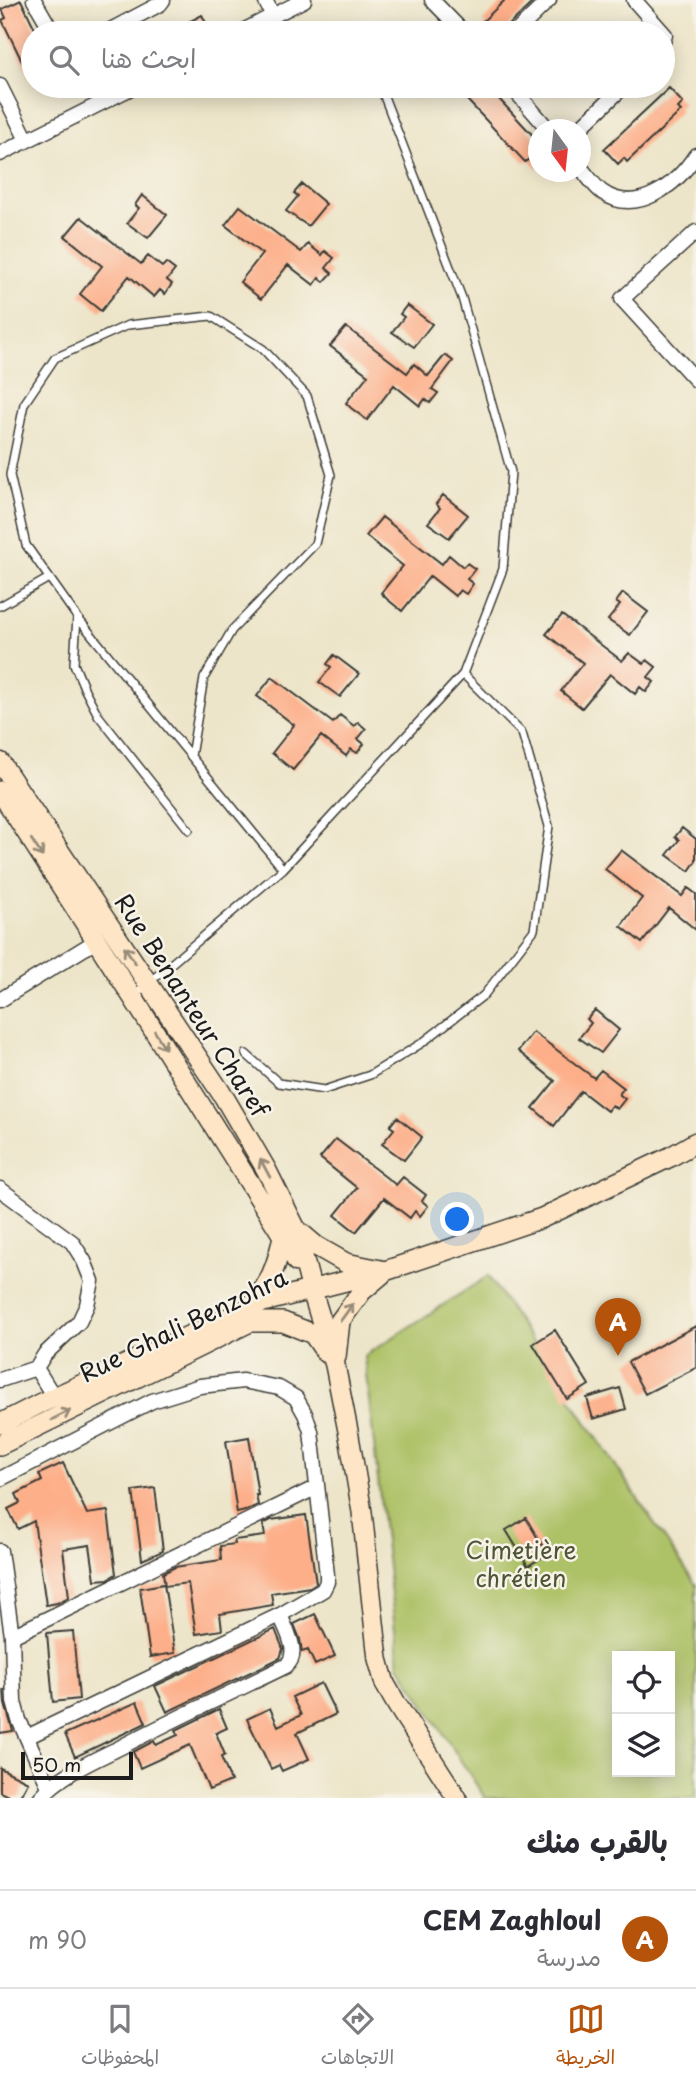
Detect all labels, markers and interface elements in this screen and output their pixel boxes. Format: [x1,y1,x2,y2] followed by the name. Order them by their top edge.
[21,21,675,98] search box
[101,38,196,77] text: ابحث هنا
[45,41,83,79] icon: search
[528,119,591,182] north arrow
[30,838,44,858] one-way arrow
[107,886,280,1126] street label: Rue Benanteur Charef
[123,946,138,965] one-way arrow
[153,1029,167,1049] one-way arrow
[258,1158,271,1179] one-way arrow
[440,1202,474,1236] your location
[73,1258,293,1390] street label: Rue Ghali Benzohra
[595,1298,641,1356] pin: A
[340,1303,354,1322] one-way arrow
[50,1407,71,1421] one-way arrow
[465,1531,577,1595] park label: Cimetière chrétien
[612,1651,675,1777] map controls
[612,1651,675,1714] button: locate
[612,1714,675,1777] button: layers
[21,1749,133,1781] scale bar
[32,1750,81,1778] text: 50 m
[527,1818,668,1863] text: بالقرب منك
[423,1900,601,1939] text: CEM Zaghloul
[28,1922,87,1957] text: 90 m
[636,1922,654,1957] text: A
[537,1939,601,1974] text: مدرسة
[81,2000,159,2074] tab: المحفوظات
[321,2000,394,2074] tab: الاتجاهات
[556,2000,615,2074] tab: الخريطة

